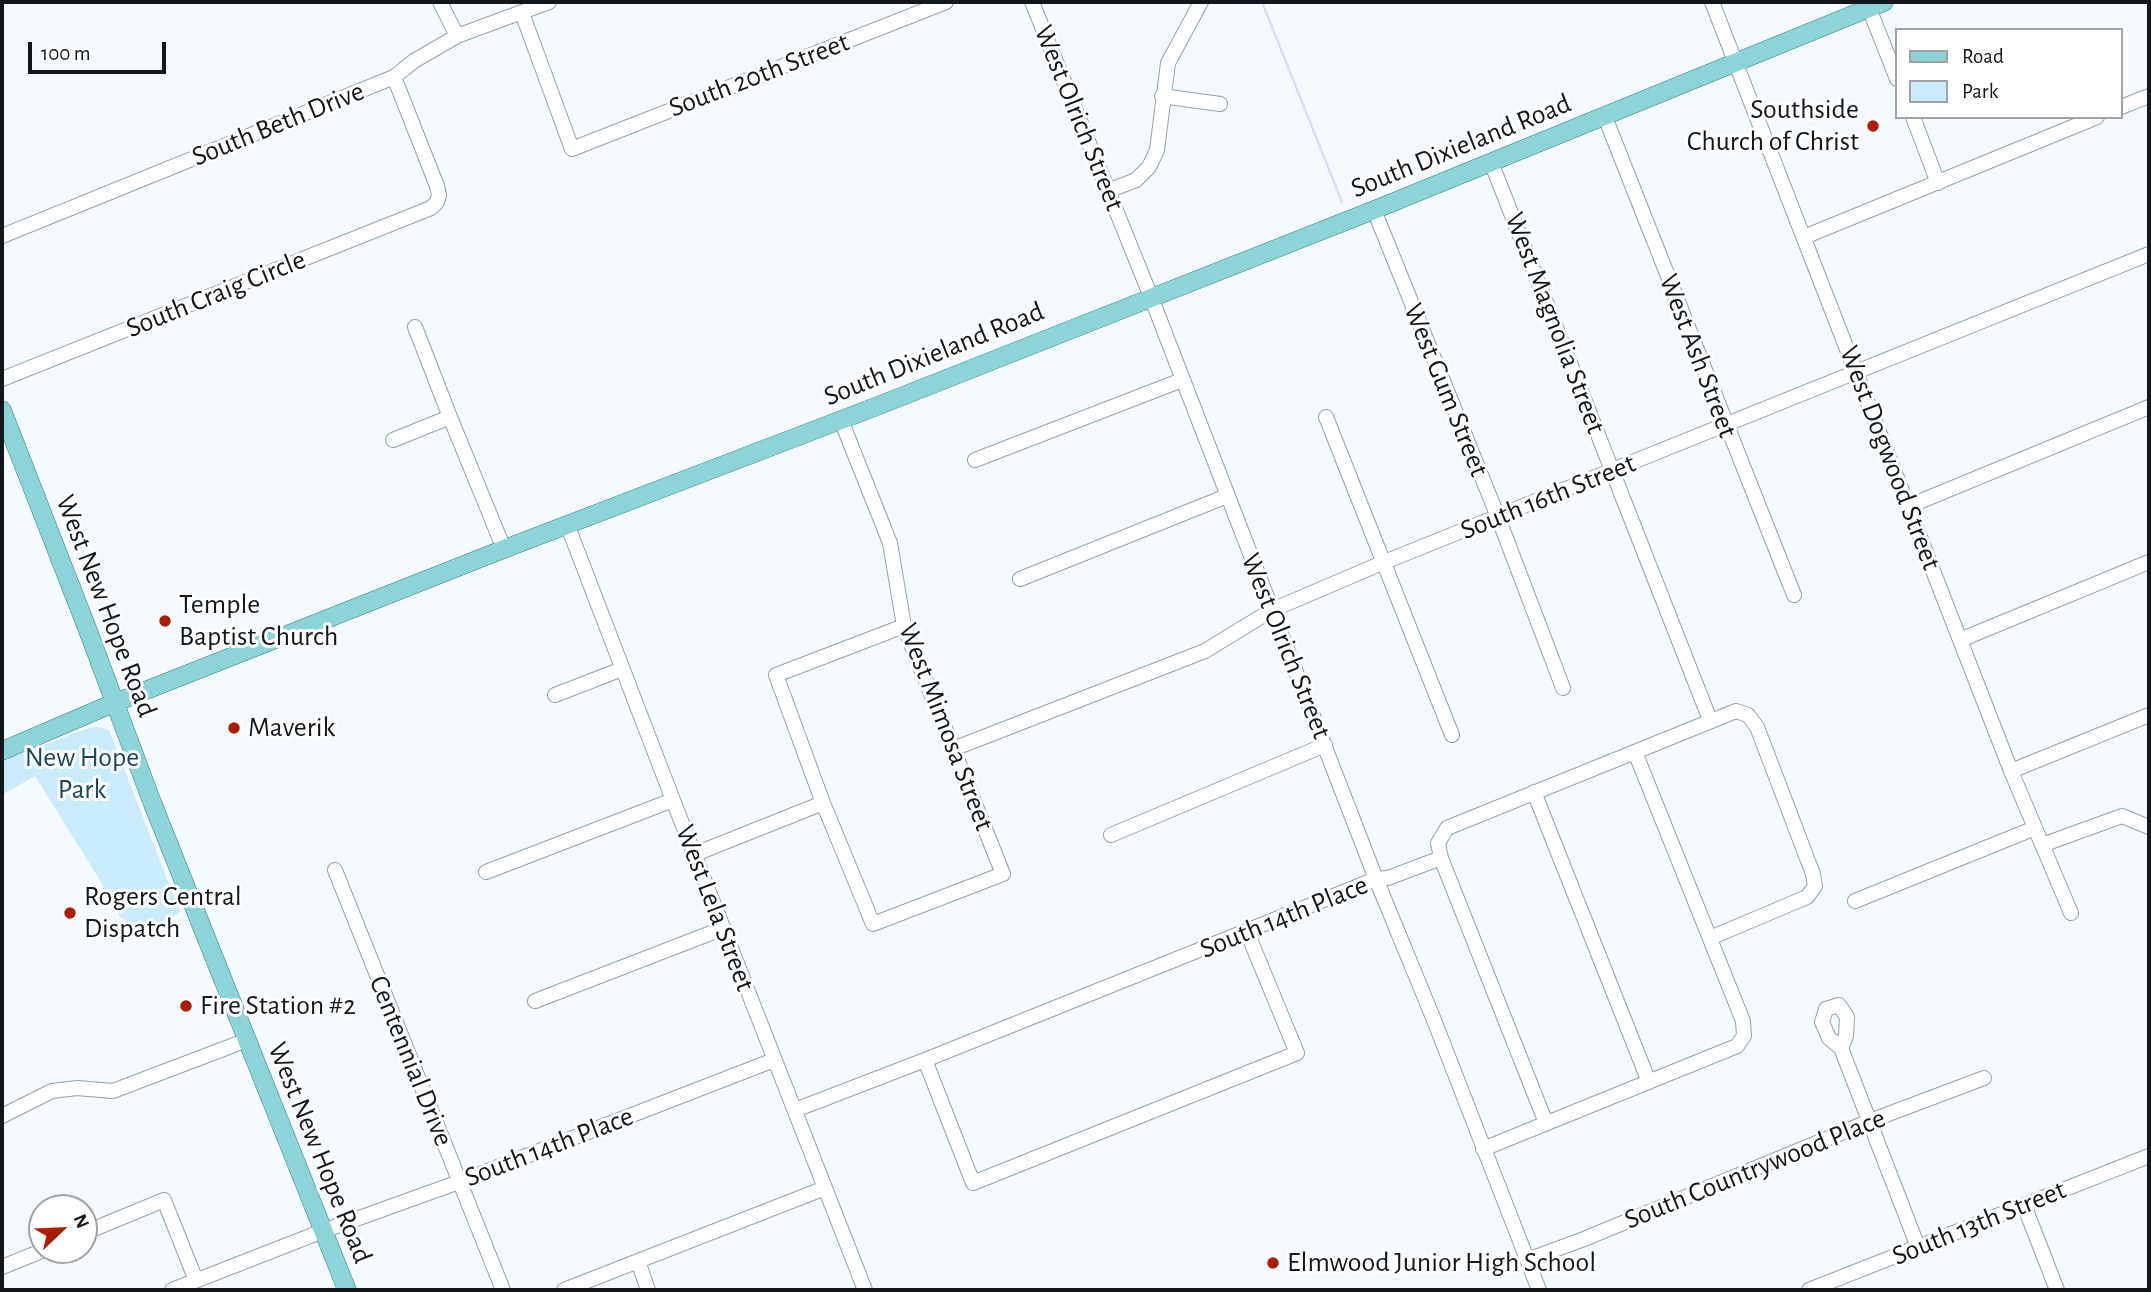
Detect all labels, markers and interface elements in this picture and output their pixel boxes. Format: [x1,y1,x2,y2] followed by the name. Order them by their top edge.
[1027,20,1131,216] street label: West Olrich Street
[664,25,854,125] street label: South 20th Street
[32,28,170,72] scale bar
[1896,28,2123,119] legend
[41,43,91,64] text: 100 m
[1962,46,2004,67] text: Road
[187,74,369,174] street label: South Beth Drive
[1962,81,1998,102] text: Park
[1346,87,1576,205] street label: South Dixieland Road
[1687,93,1859,159] place label: Southside Church of Christ
[1865,118,1881,134] marker: Southside Church of Christ
[1497,208,1613,438] street label: West Magnolia Street
[121,243,311,345] street label: South Craig Circle
[1651,270,1745,442] street label: West Ash Street
[819,295,1049,413] street label: South Dixieland Road
[1396,299,1496,481] street label: West Gum Street
[1832,341,1948,575] street label: West Dogwood Street
[1456,447,1640,547] street label: South 16th Street
[48,490,164,722] street label: West New Hope Road
[1234,548,1338,744] street label: West Olrich Street
[179,588,338,654] place label: Temple Baptist Church
[157,613,173,629] marker: Temple Baptist Church
[891,619,1001,835] street label: West Mimosa Street
[248,711,335,745] place label: Maverik
[226,720,242,736] marker: Maverik
[25,741,139,807] park label: New Hope Park
[668,820,762,996] street label: West Lela Street
[1195,868,1373,966] street label: South 14th Place
[84,880,242,946] place label: Rogers Central Dispatch
[62,905,78,921] marker: Rogers Central Dispatch
[362,971,460,1151] street label: Centennial Drive
[200,989,356,1023] place label: Fire Station #2
[178,998,194,1014] marker: Fire Station #2
[260,1038,380,1268] street label: West New Hope Road
[460,1099,638,1195] street label: South 14th Place
[1620,1101,1890,1237] street label: South Countrywood Place
[1887,1173,2071,1273] street label: South 13th Street
[28,1194,98,1264] north arrow
[70,1212,92,1231] text: N
[1287,1246,1596,1280] place label: Elmwood Junior High School
[1265,1255,1281,1271] marker: Elmwood Junior High School

